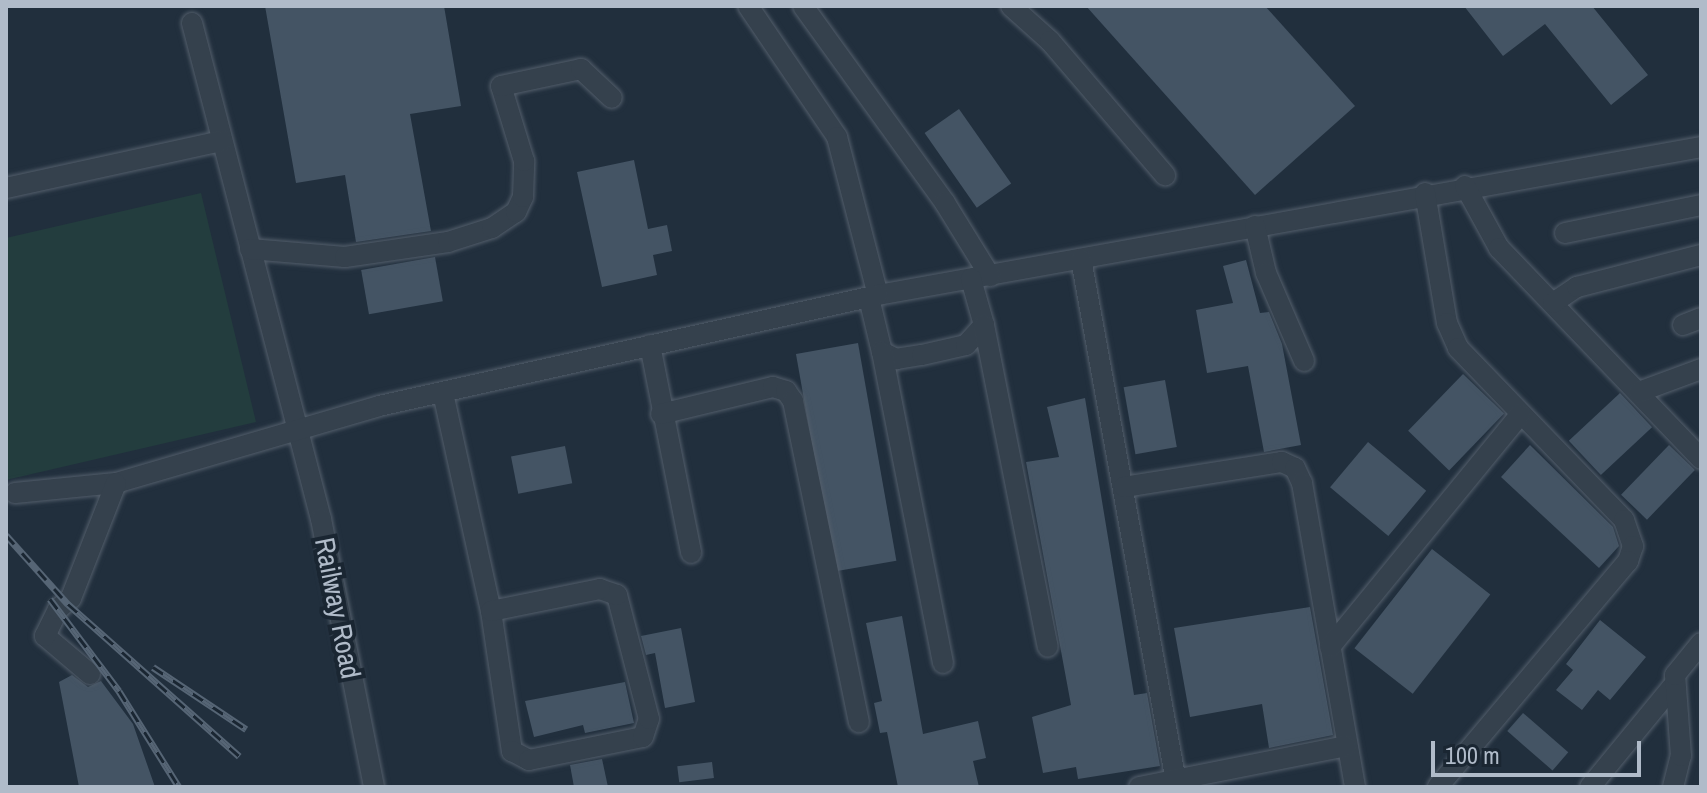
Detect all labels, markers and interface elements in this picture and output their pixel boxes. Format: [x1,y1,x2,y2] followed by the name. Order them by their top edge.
[308,535,368,681] street label: Railway Road
[1435,725,1645,775] scale bar
[1445,739,1500,771] text: 100 m

